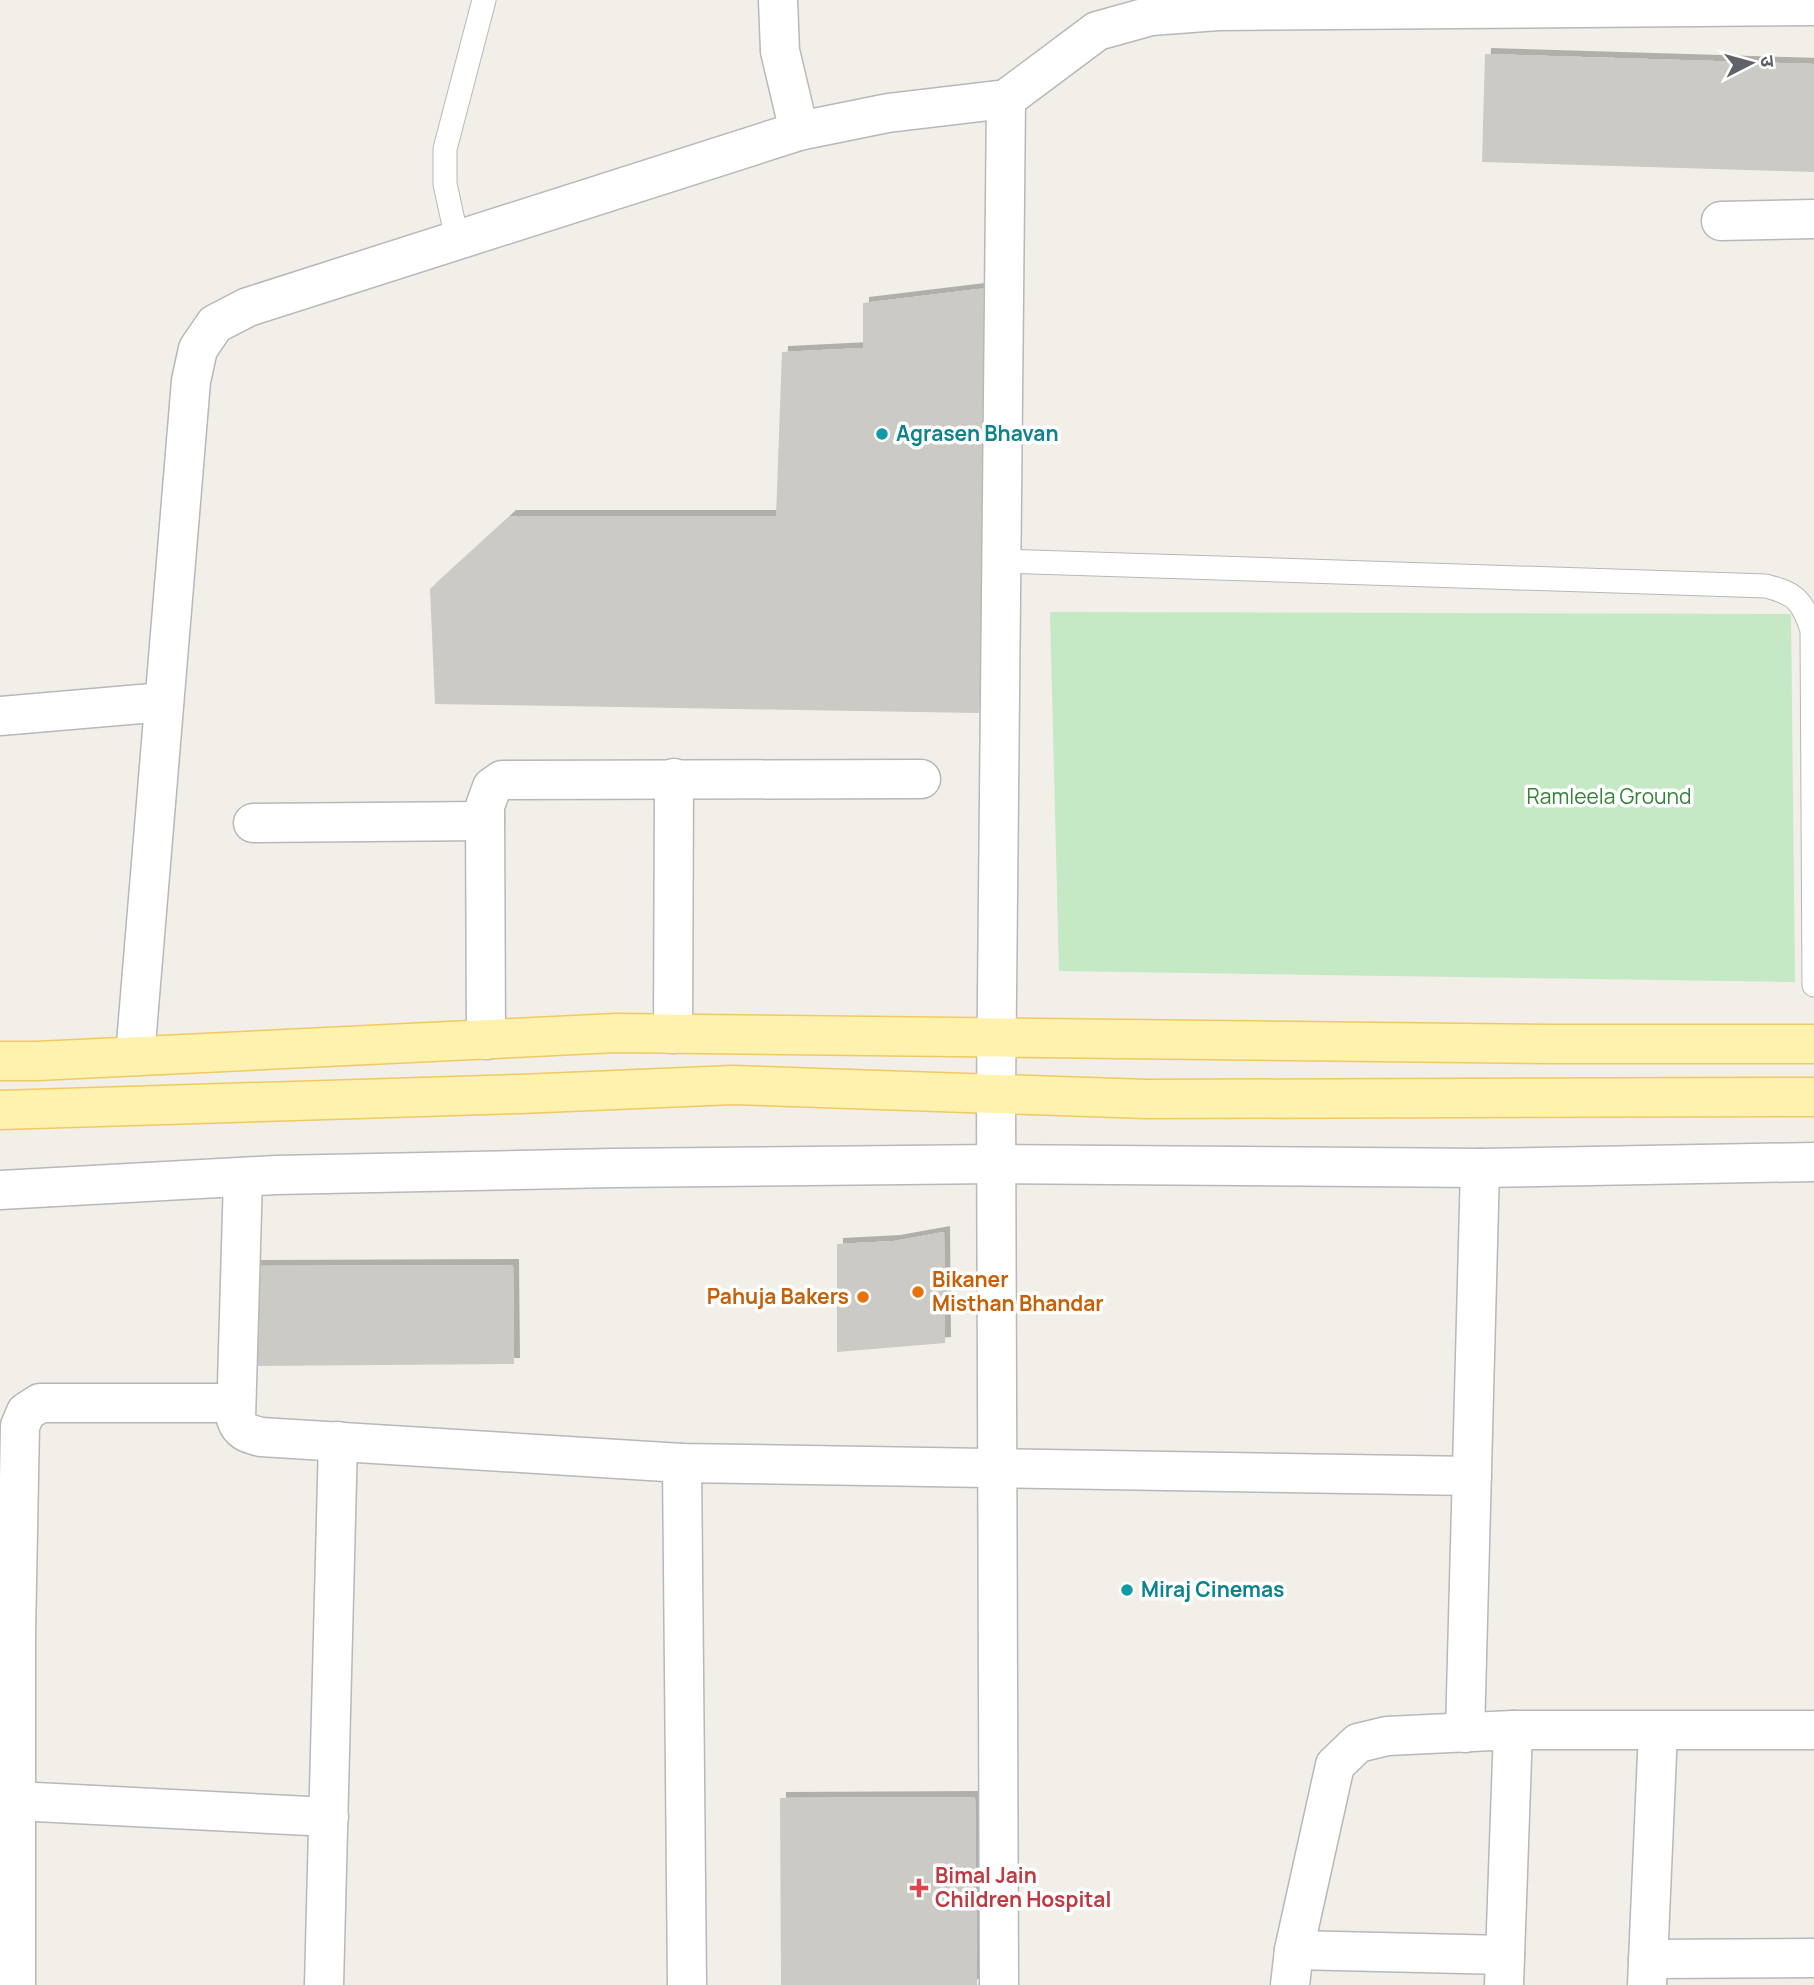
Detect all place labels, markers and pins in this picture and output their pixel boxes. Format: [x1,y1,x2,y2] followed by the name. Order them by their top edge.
[896,419,1059,447] place label: Agrasen Bhavan
[874,426,890,442] marker: Agrasen Bhavan
[932,1265,1104,1317] place label: Bikaner Misthan Bhandar
[707,1282,849,1310] place label: Pahuja Bakers
[910,1284,926,1300] marker: Bikaner Misthan Bhandar
[855,1289,871,1305] marker: Pahuja Bakers
[1141,1575,1284,1603] place label: Miraj Cinemas
[1119,1582,1135,1598] marker: Miraj Cinemas
[935,1861,1111,1913] place label: Bimal Jain Children Hospital
[909,1878,929,1898] marker: Bimal Jain Children Hospital

